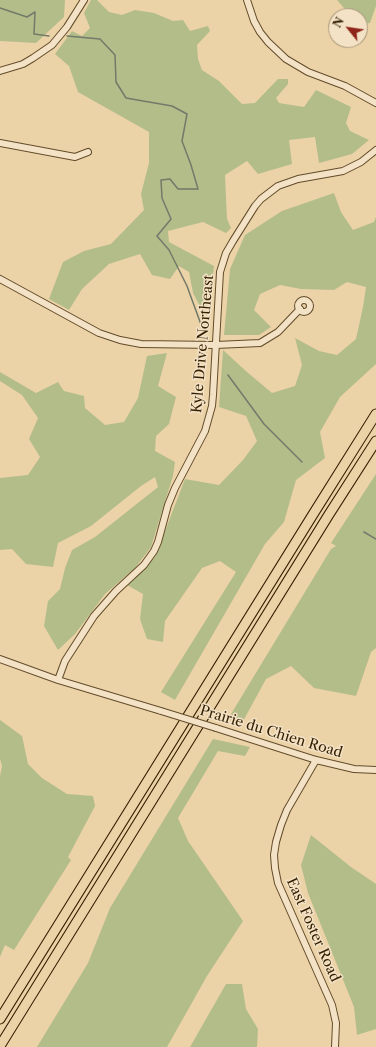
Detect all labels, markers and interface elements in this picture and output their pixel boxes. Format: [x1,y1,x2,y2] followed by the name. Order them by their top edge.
[328,8,368,48] north arrow
[330,15,347,30] text: N
[189,274,217,414] street label: Kyle Drive Northeast
[198,702,344,762] street label: Prairie du Chien Road
[283,875,343,985] street label: East Foster Road

